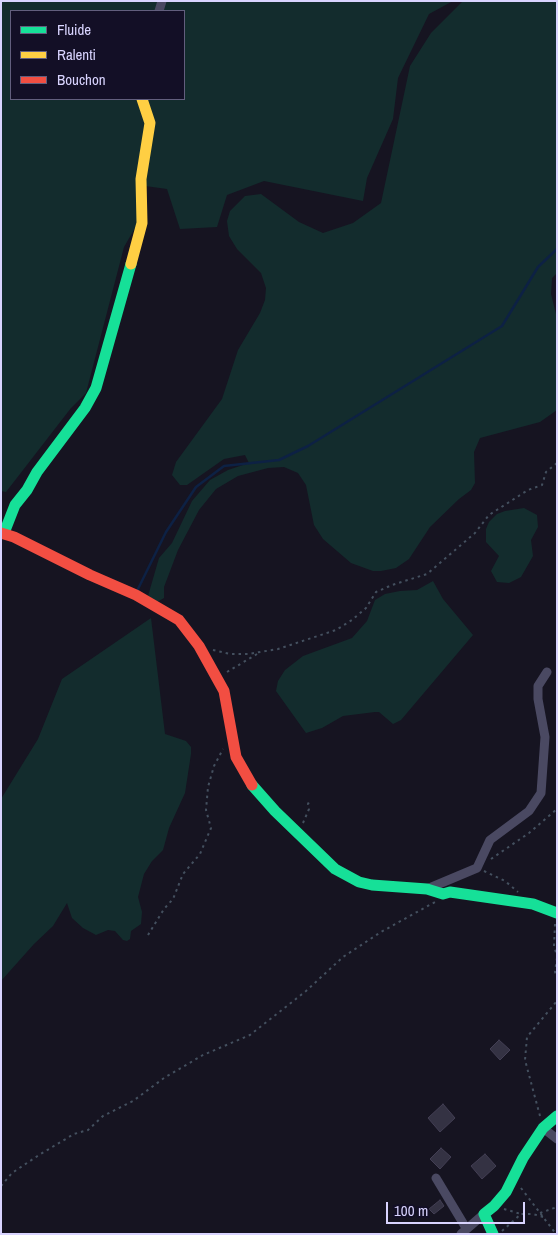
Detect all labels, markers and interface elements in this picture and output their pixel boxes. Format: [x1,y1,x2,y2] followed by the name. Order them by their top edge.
[10,10,185,100] legend
[57,19,91,40] text: Fluide
[57,44,96,65] text: Ralenti
[57,69,106,90] text: Bouchon
[388,1192,527,1224] scale bar
[394,1200,428,1221] text: 100 m

